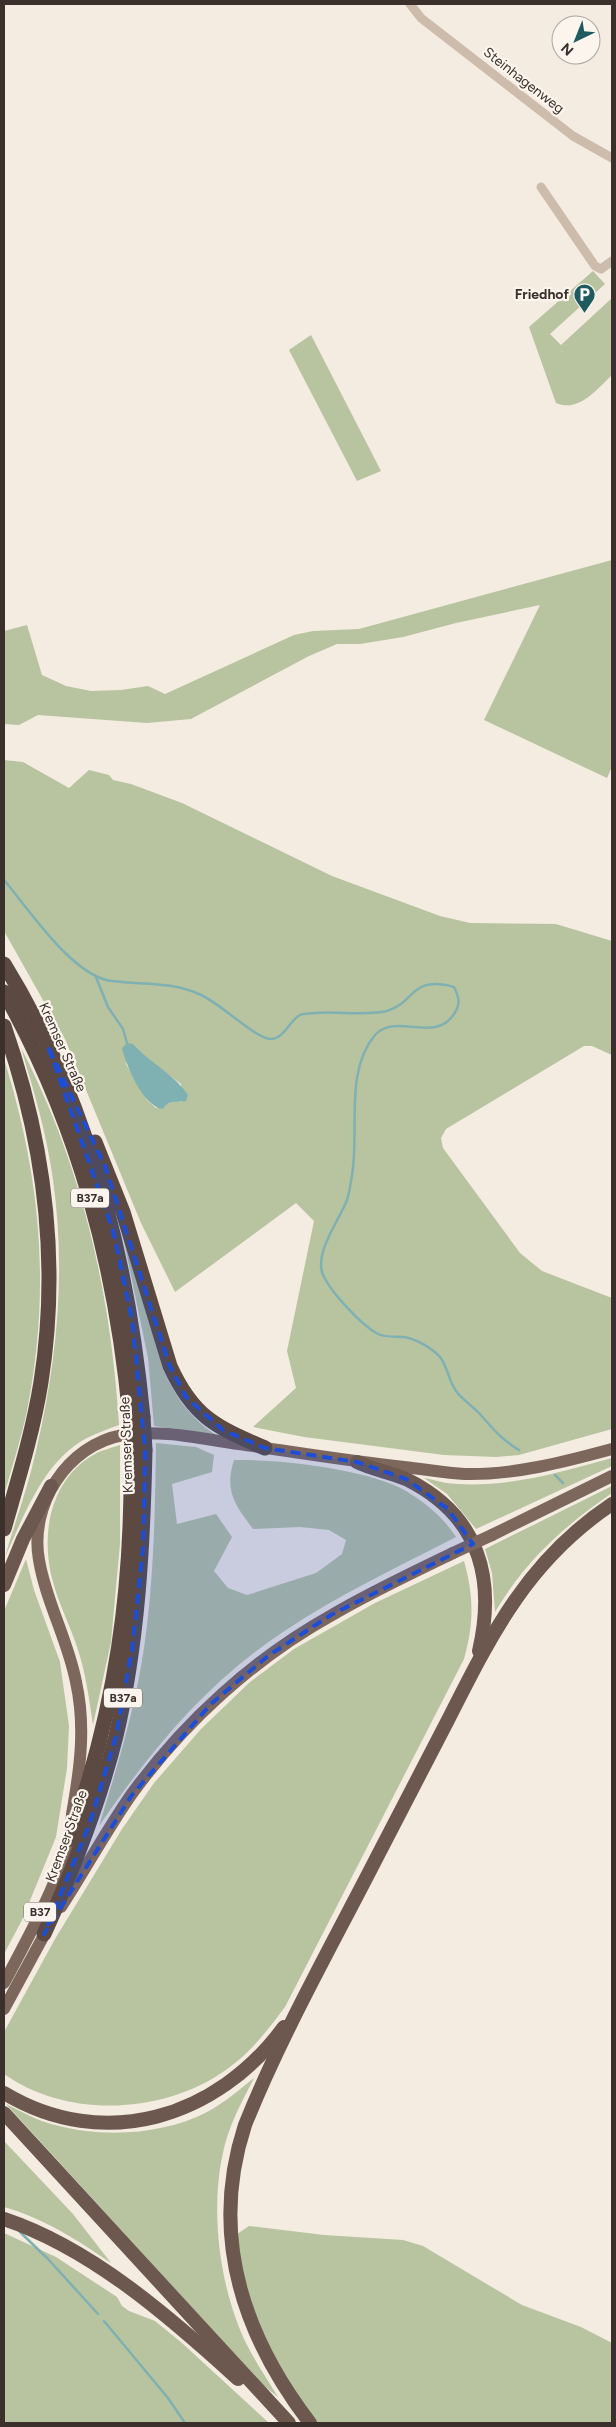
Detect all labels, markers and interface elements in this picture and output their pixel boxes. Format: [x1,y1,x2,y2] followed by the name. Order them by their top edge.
[551,15,601,65] north arrow
[558,39,577,59] text: N
[480,44,567,117] street label: Steinhagenweg
[573,282,597,313] parking icon: Friedhof
[515,286,569,303] place label: Friedhof
[35,1000,90,1095] street label: Kremser Straße
[71,1188,109,1208] road number: B37a
[116,1396,137,1493] street label: Kremser Straße
[104,1689,142,1708] road number: B37a
[42,1788,91,1884] street label: Kremser Straße
[24,1902,56,1921] road number: B37

